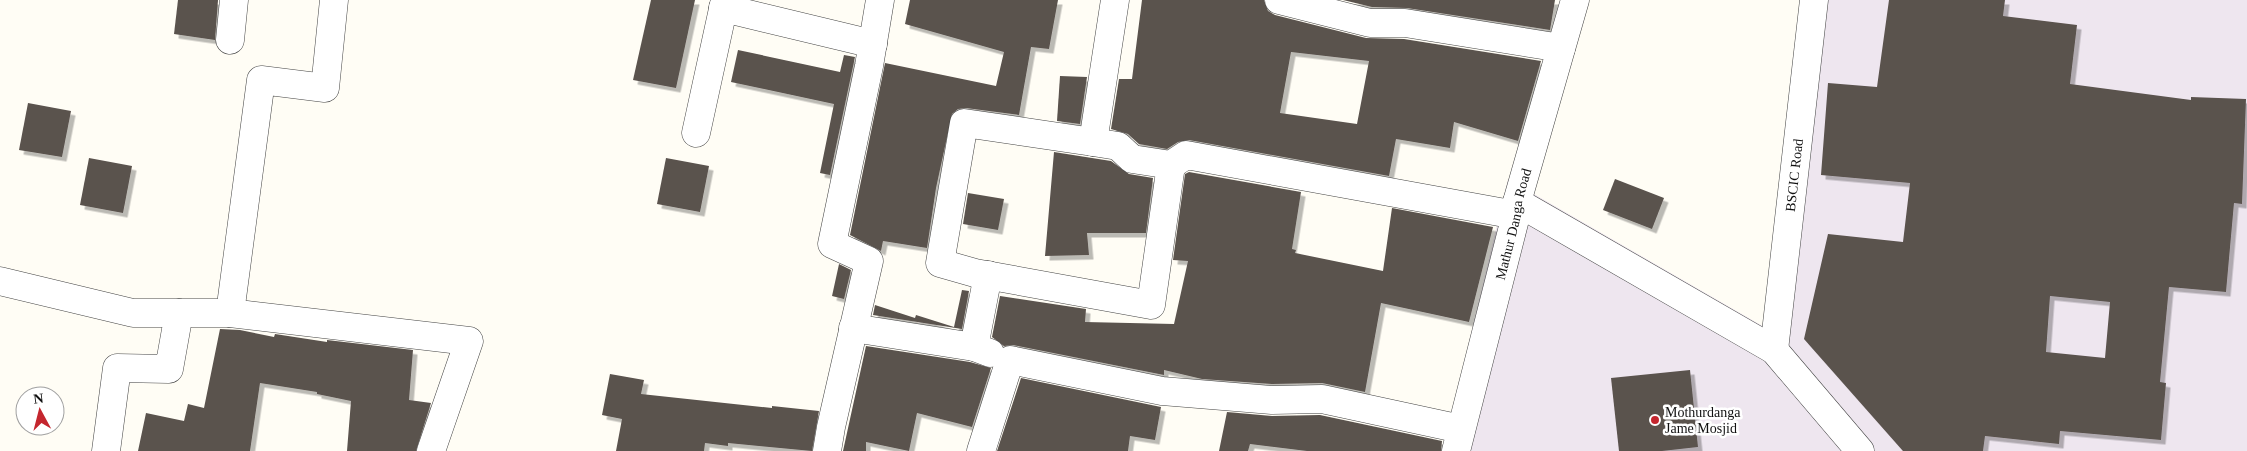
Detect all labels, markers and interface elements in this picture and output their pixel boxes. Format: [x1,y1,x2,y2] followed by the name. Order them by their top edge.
[1783,138,1806,213] street label: BSCIC Road
[1493,167,1534,282] street label: Mathur Danga Road
[15,386,65,436] north arrow
[33,391,44,407] text: N
[1665,405,1741,436] place label: Mothurdanga Jame Mosjid
[1649,414,1661,426] marker: Mothurdanga Jame Mosjid

